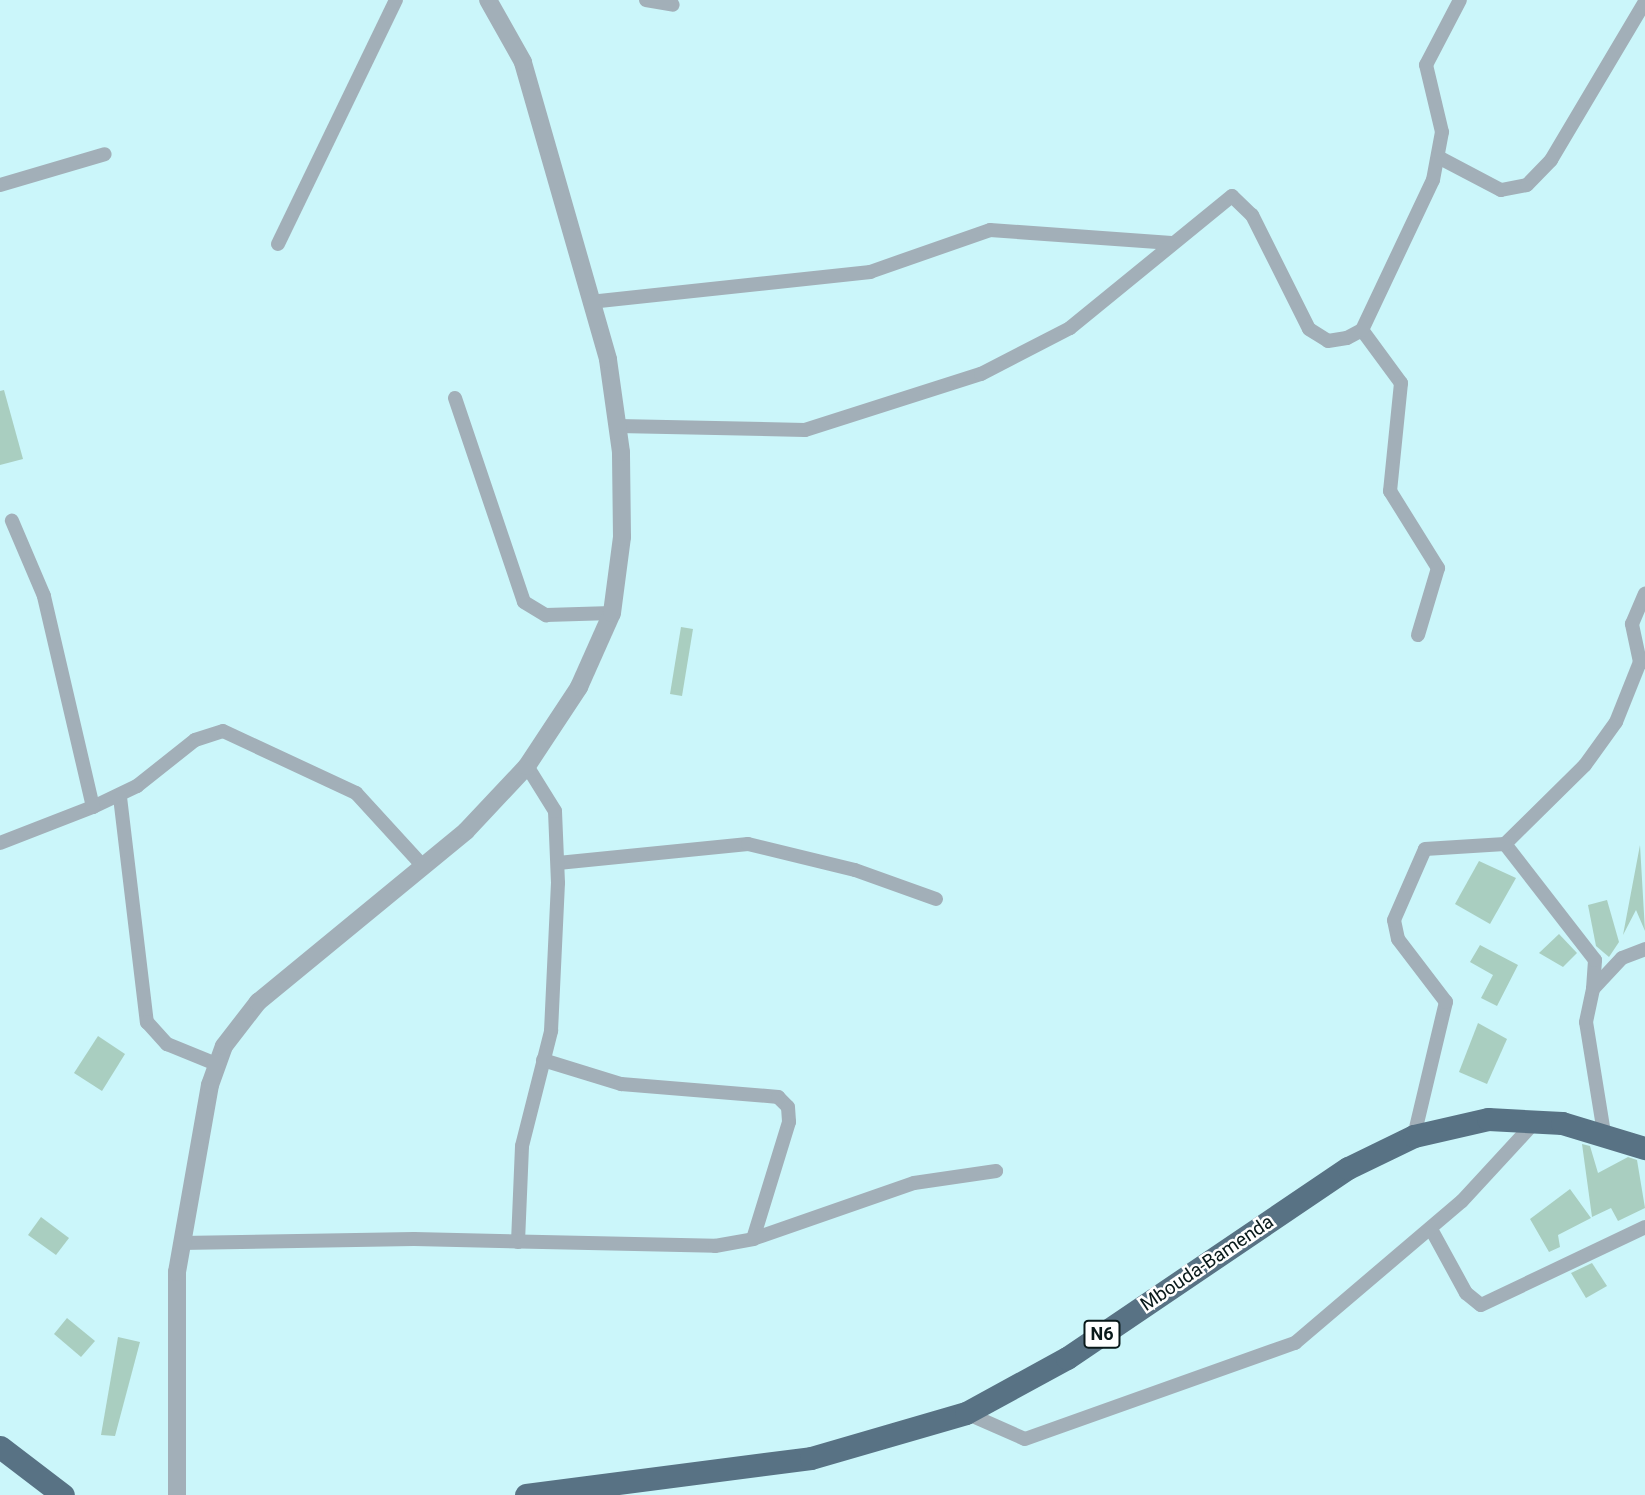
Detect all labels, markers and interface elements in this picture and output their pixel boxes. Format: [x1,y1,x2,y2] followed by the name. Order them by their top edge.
[1136,1210,1278,1316] street label: Mbouda-Bamenda
[1083,1320,1121,1349] road number: N6

